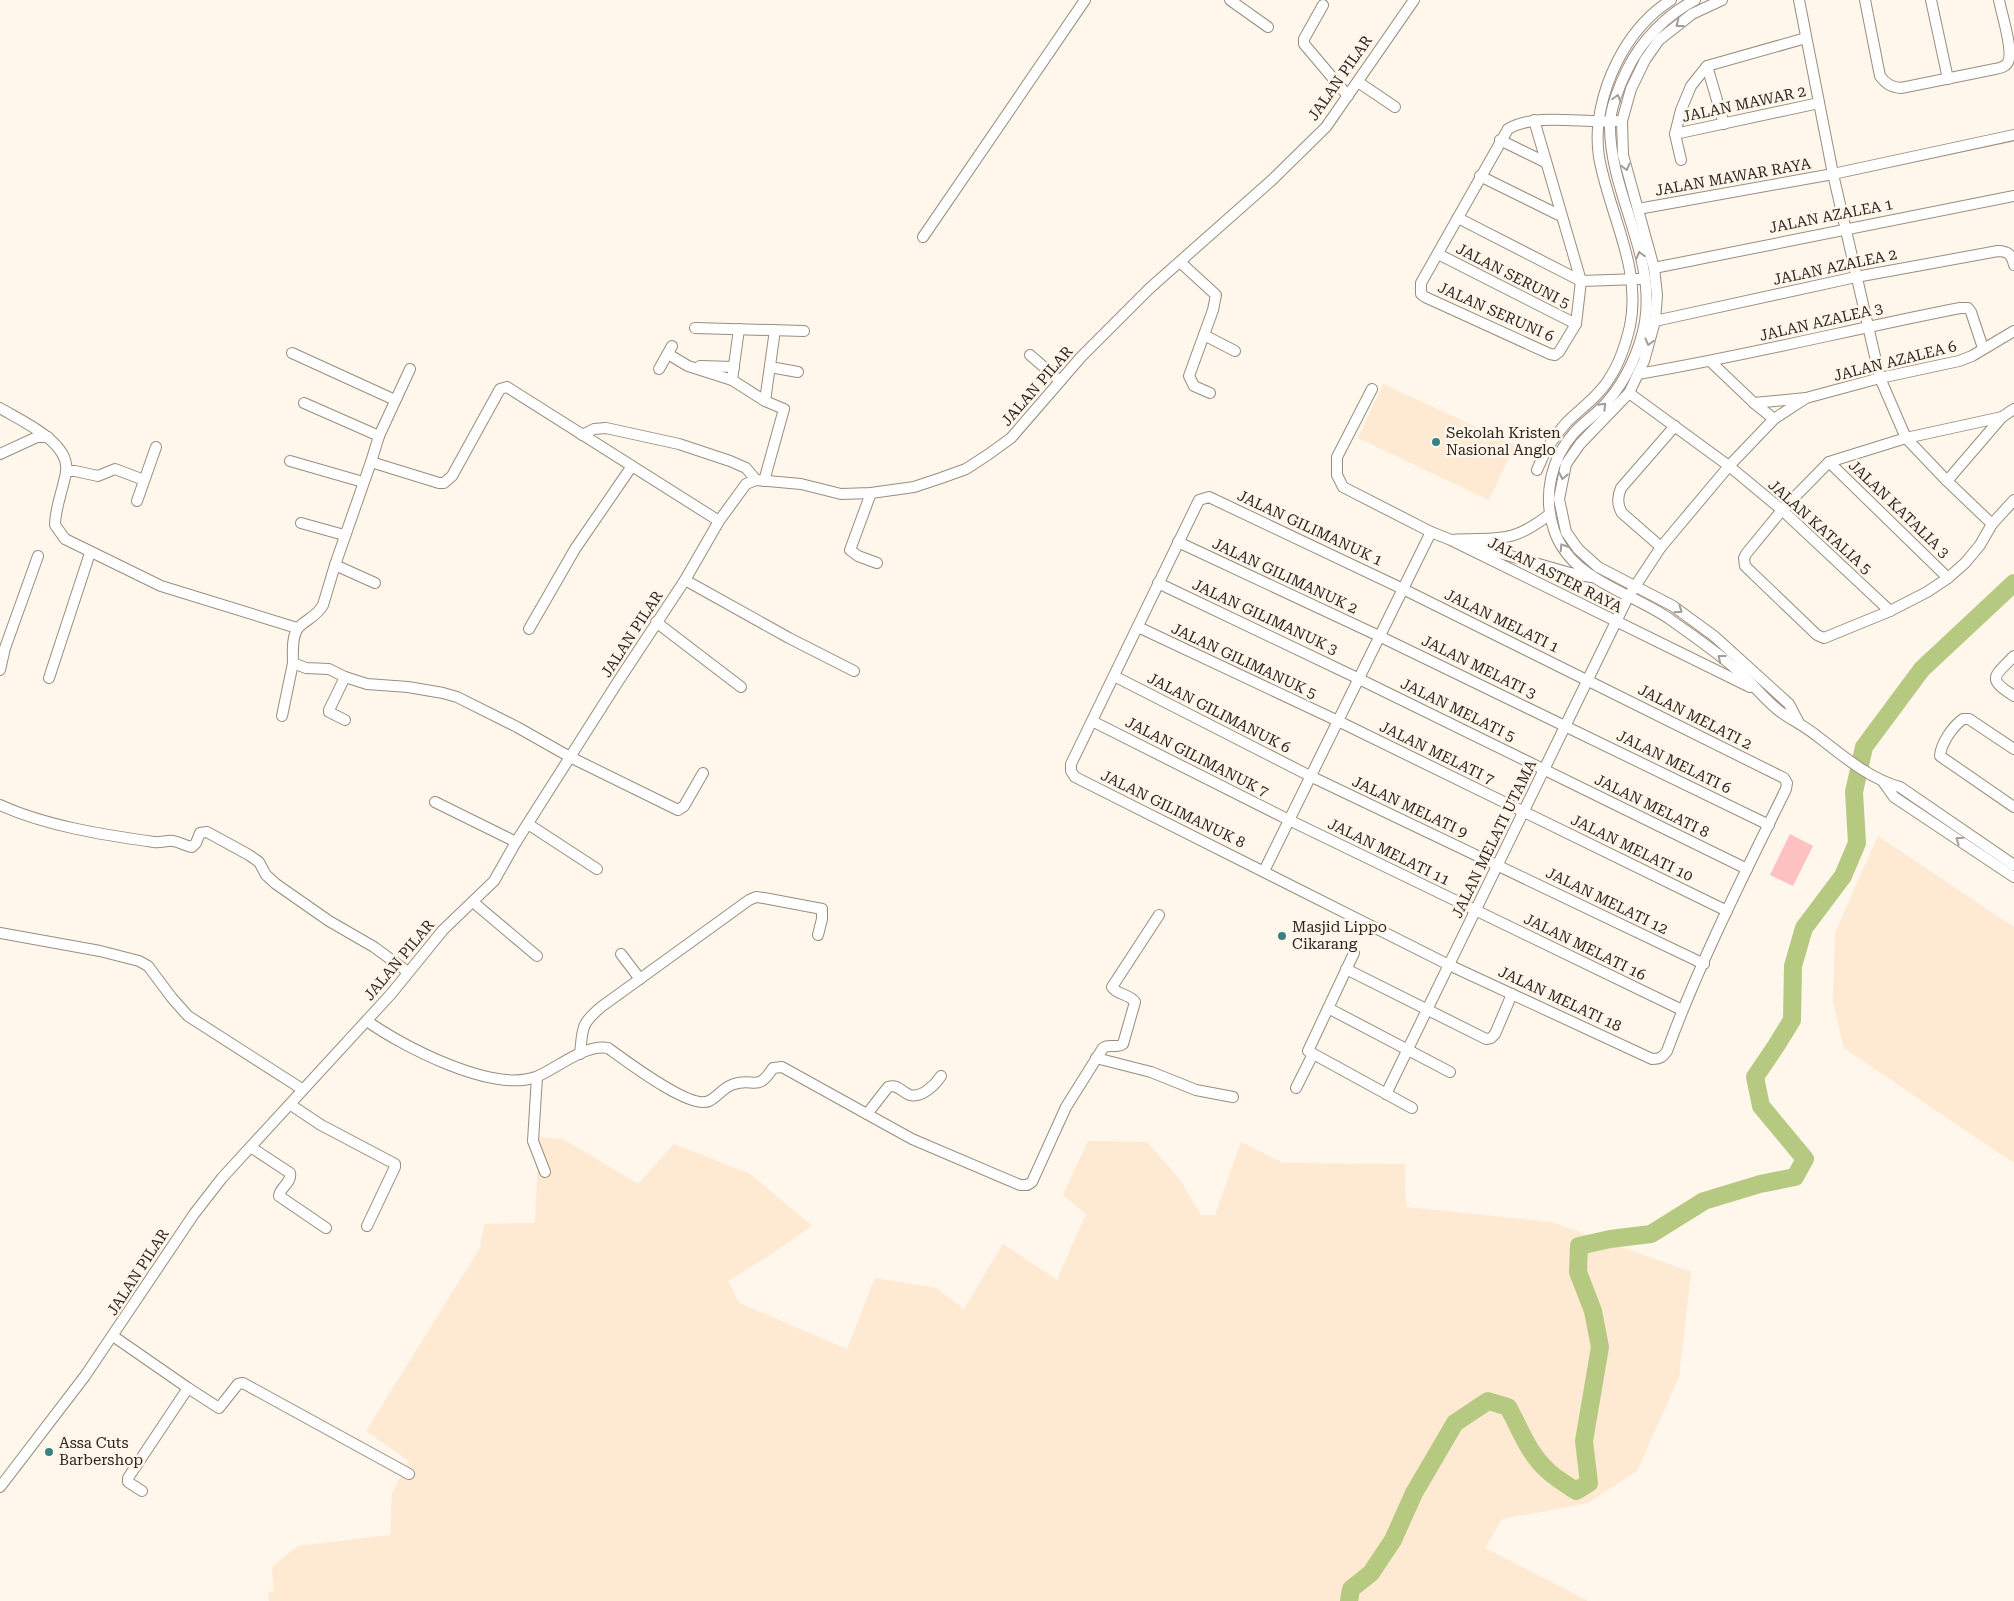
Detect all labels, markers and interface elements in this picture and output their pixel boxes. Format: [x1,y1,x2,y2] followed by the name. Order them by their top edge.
[1676,18,1685,26] one-way arrow
[1304,32,1376,124] street label: JALAN PILAR
[1680,82,1808,126] street label: JALAN MAWAR 2
[1611,94,1621,102] one-way arrow
[1654,154,1813,200] street label: JALAN MAWAR RAYA
[1620,162,1631,171] one-way arrow
[1767,195,1895,237] street label: JALAN AZALEA 1
[1453,240,1573,312] street label: JALAN SERUNI 5
[1771,245,1899,289] street label: JALAN AZALEA 2
[1636,252,1646,260] one-way arrow
[1435,278,1557,346] street label: JALAN SERUNI 6
[1758,299,1884,345] street label: JALAN AZALEA 3
[1645,337,1655,345] one-way arrow
[1832,337,1958,385] street label: JALAN AZALEA 6
[998,342,1077,430] street label: JALAN PILAR
[1597,403,1606,412] one-way arrow
[1446,424,1561,459] place label: Sekolah Kristen Nasional Anglo
[1430,436,1442,448] marker: Sekolah Kristen Nasional Anglo
[1845,456,1953,562] street label: JALAN KATALIA 3
[1558,471,1569,480] one-way arrow
[1765,476,1875,578] street label: JALAN KATALIA 5
[1234,486,1386,570] street label: JALAN GILIMANUK 1
[1485,533,1626,617] street label: JALAN ASTER RAYA
[1209,534,1361,618] street label: JALAN GILIMANUK 2
[1560,543,1569,552] one-way arrow
[1189,575,1341,659] street label: JALAN GILIMANUK 3
[1442,585,1562,657] street label: JALAN MELATI 1
[597,587,667,681] street label: JALAN PILAR
[1673,604,1682,613] one-way arrow
[1168,619,1320,703] street label: JALAN GILIMANUK 5
[1419,631,1539,703] street label: JALAN MELATI 3
[1718,655,1727,663] one-way arrow
[1144,669,1294,757] street label: JALAN GILIMANUK 6
[1398,674,1518,746] street label: JALAN MELATI 5
[1635,681,1755,753] street label: JALAN MELATI 2
[1122,713,1272,801] street label: JALAN GILIMANUK 7
[1377,717,1497,789] street label: JALAN MELATI 7
[1614,726,1734,798] street label: JALAN MELATI 6
[1448,756,1540,921] street label: JALAN MELATI UTAMA
[1098,766,1248,852] street label: JALAN GILIMANUK 8
[1592,770,1712,842] street label: JALAN MELATI 8
[1349,772,1471,842] street label: JALAN MELATI 9
[1568,811,1696,885] street label: JALAN MELATI 10
[1325,815,1453,889] street label: JALAN MELATI 11
[1955,837,1964,847] one-way arrow
[1543,864,1671,938] street label: JALAN MELATI 12
[1521,910,1649,984] street label: JALAN MELATI 16
[360,916,438,1004] street label: JALAN PILAR
[1292,918,1387,953] place label: Masjid Lippo Cikarang
[1276,930,1288,942] marker: Masjid Lippo Cikarang
[1496,963,1624,1035] street label: JALAN MELATI 18
[103,1225,173,1319] street label: JALAN PILAR
[59,1434,143,1469] place label: Assa Cuts Barbershop
[43,1446,55,1458] marker: Assa Cuts Barbershop

